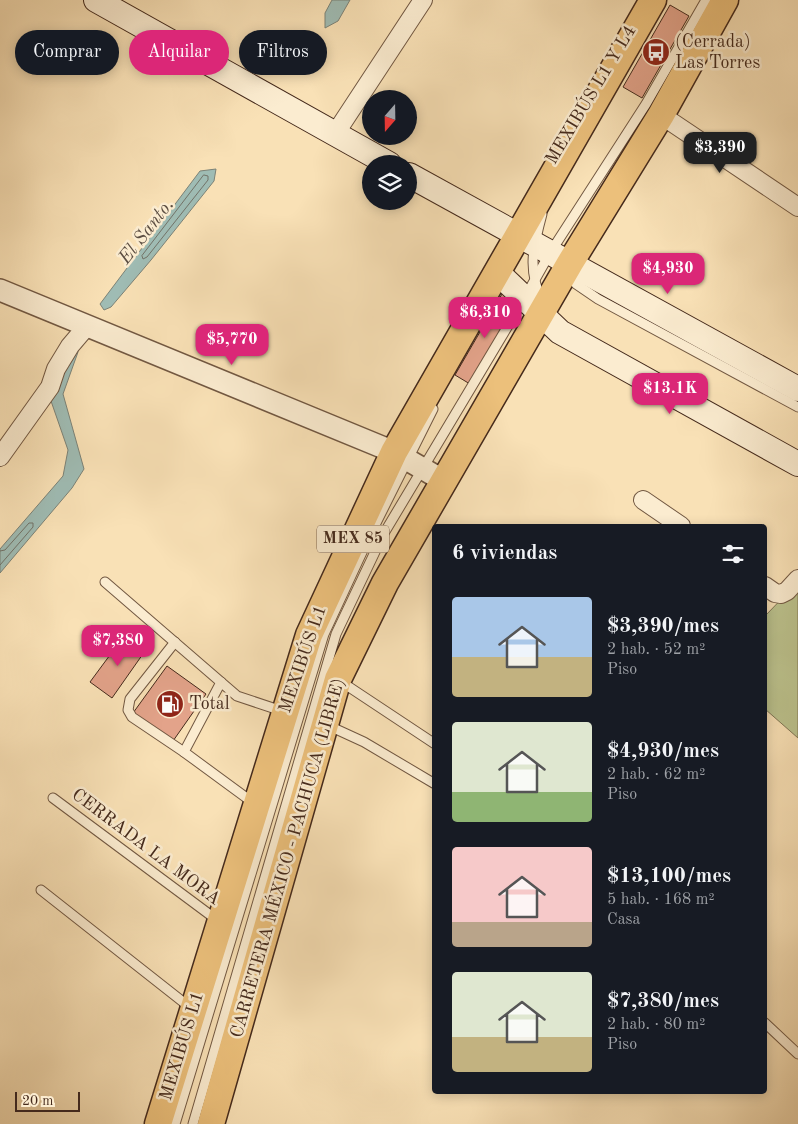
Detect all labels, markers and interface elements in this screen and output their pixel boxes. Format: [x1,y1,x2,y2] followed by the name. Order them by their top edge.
[538,20,640,168] street label: MEXIBÚS L1 Y L4
[15,30,119,75] chip: Comprar
[129,30,229,75] chip: Alquilar
[239,30,327,75] chip: Filtros
[675,32,760,72] place label: (Cerrada) Las Torres
[641,37,671,67] bus stop icon: (Cerrada) Las Torres
[362,90,418,145] north arrow
[362,90,417,210] map controls
[679,132,761,174] pin: $3,390
[695,140,745,156] text: $3,390
[362,155,417,210] button: layers
[115,196,178,269] water label: El Santo.
[627,252,709,295] pin: $4,930
[643,261,693,277] text: $4,930
[444,296,526,339] pin: $6,310
[460,305,510,321] text: $6,310
[191,324,273,366] pin: $5,770
[207,332,257,348] text: $5,770
[629,372,711,415] pin: $13.1K
[643,381,697,397] text: $13.1K
[317,526,389,552] road number: MEX 85
[719,540,747,568] icon: filters
[452,543,557,564] text: 6 viviendas
[271,601,330,715] street label: MEXIBÚS L1
[607,616,719,637] text: $3,390/mes
[492,617,552,677] icon: home
[77,624,159,667] pin: $7,380
[93,633,143,649] text: $7,380
[607,642,705,658] text: 2 hab. · 52 m²
[607,662,637,678] text: Piso
[224,675,348,1040] street label: CARRETERA MÉXICO - PACHUCA (LIBRE)
[155,689,185,719] fuel station icon: Total
[189,695,230,713] place label: Total
[607,741,719,762] text: $4,930/mes
[492,742,552,802] icon: home
[607,767,705,783] text: 2 hab. · 62 m²
[68,785,224,909] street label: CERRADA LA MORA
[607,787,637,803] text: Piso
[607,866,731,887] text: $13,100/mes
[492,867,552,927] icon: home
[607,892,715,908] text: 5 hab. · 168 m²
[607,912,640,928] text: Casa
[152,988,207,1103] street label: MEXIBÚS L1
[607,991,719,1012] text: $7,380/mes
[492,992,552,1052] icon: home
[607,1017,705,1033] text: 2 hab. · 80 m²
[607,1037,637,1053] text: Piso
[15,1089,80,1112] scale bar
[22,1094,53,1108] text: 20 m

